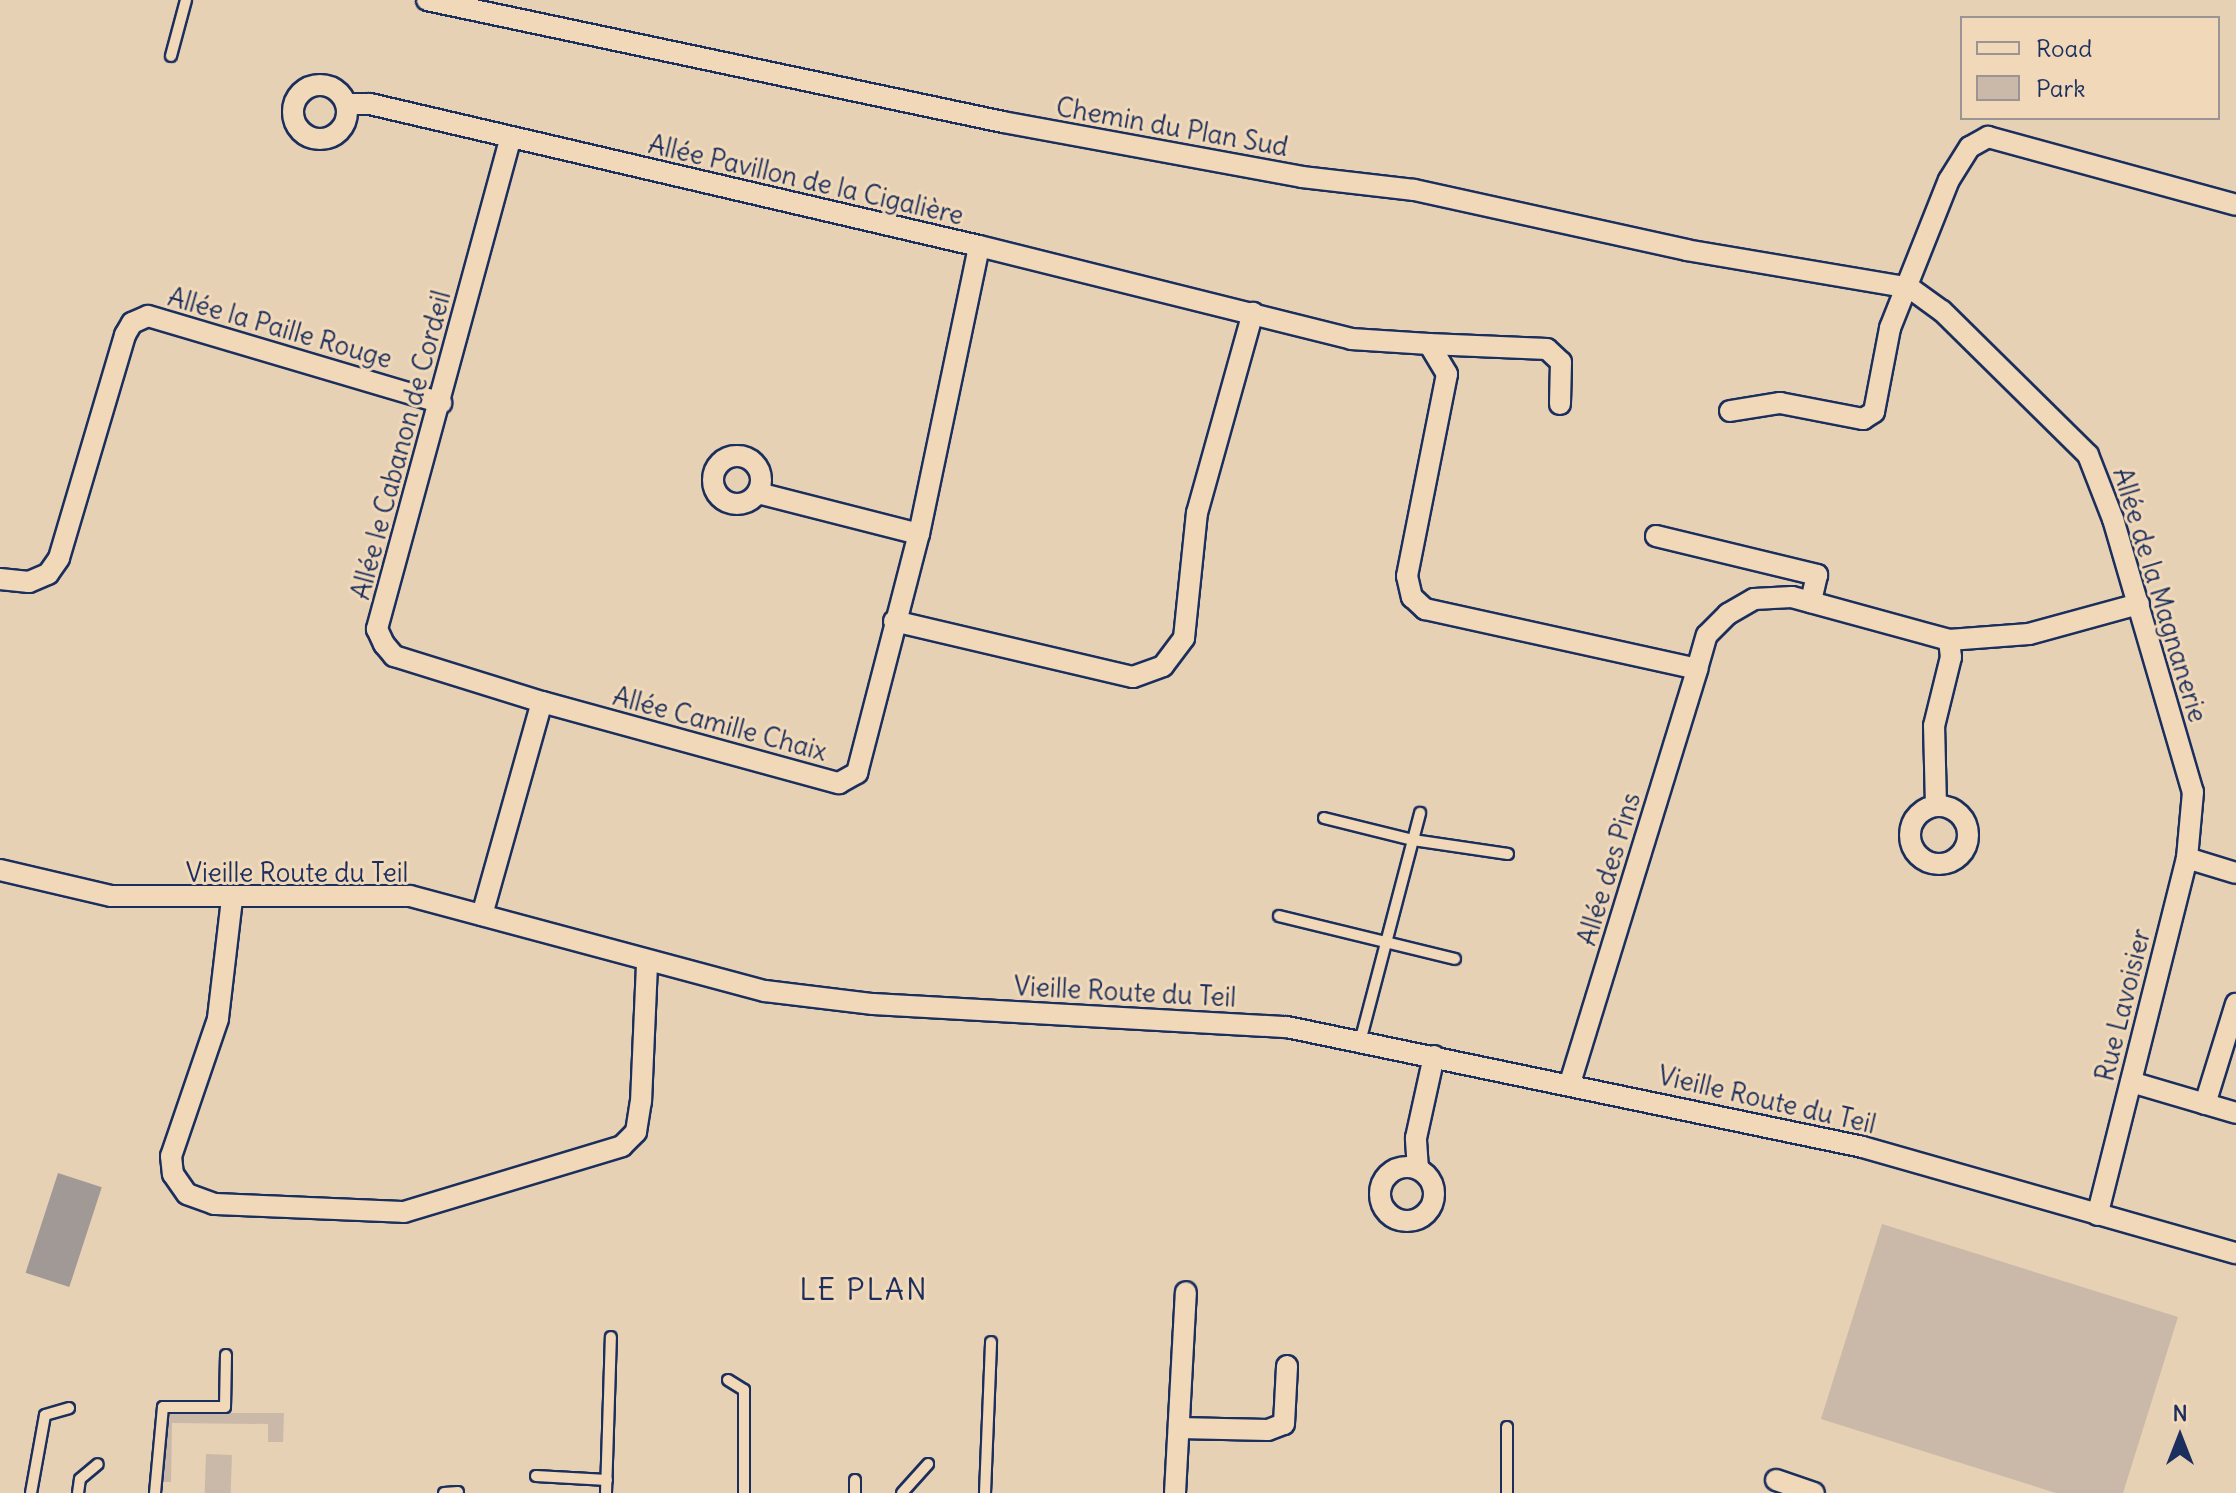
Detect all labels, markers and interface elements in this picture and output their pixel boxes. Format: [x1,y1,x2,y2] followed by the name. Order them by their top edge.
[1960,16,2220,120] legend
[2036,33,2092,63] text: Road
[2036,73,2086,103] text: Park
[1054,91,1290,163] street label: Chemin du Plan Sud
[645,129,967,231] street label: Allée Pavillon de la Cigalière
[164,281,396,375] street label: Allée la Paille Rouge
[345,287,457,603] street label: Allée le Cabanon de Cordeil
[2106,464,2214,726] street label: Allée de la Magnanerie
[610,680,830,768] street label: Allée Camille Chaix
[1571,789,1647,949] street label: Allée des Pins
[186,857,408,889] street label: Vieille Route du Teil
[2089,926,2157,1084] street label: Rue Lavoisier
[1013,971,1237,1013] street label: Vieille Route du Teil
[1655,1060,1879,1140] street label: Vieille Route du Teil
[799,1271,929,1307] district label: LE PLAN
[2140,1397,2220,1477] north arrow
[2172,1399,2188,1427] text: N

